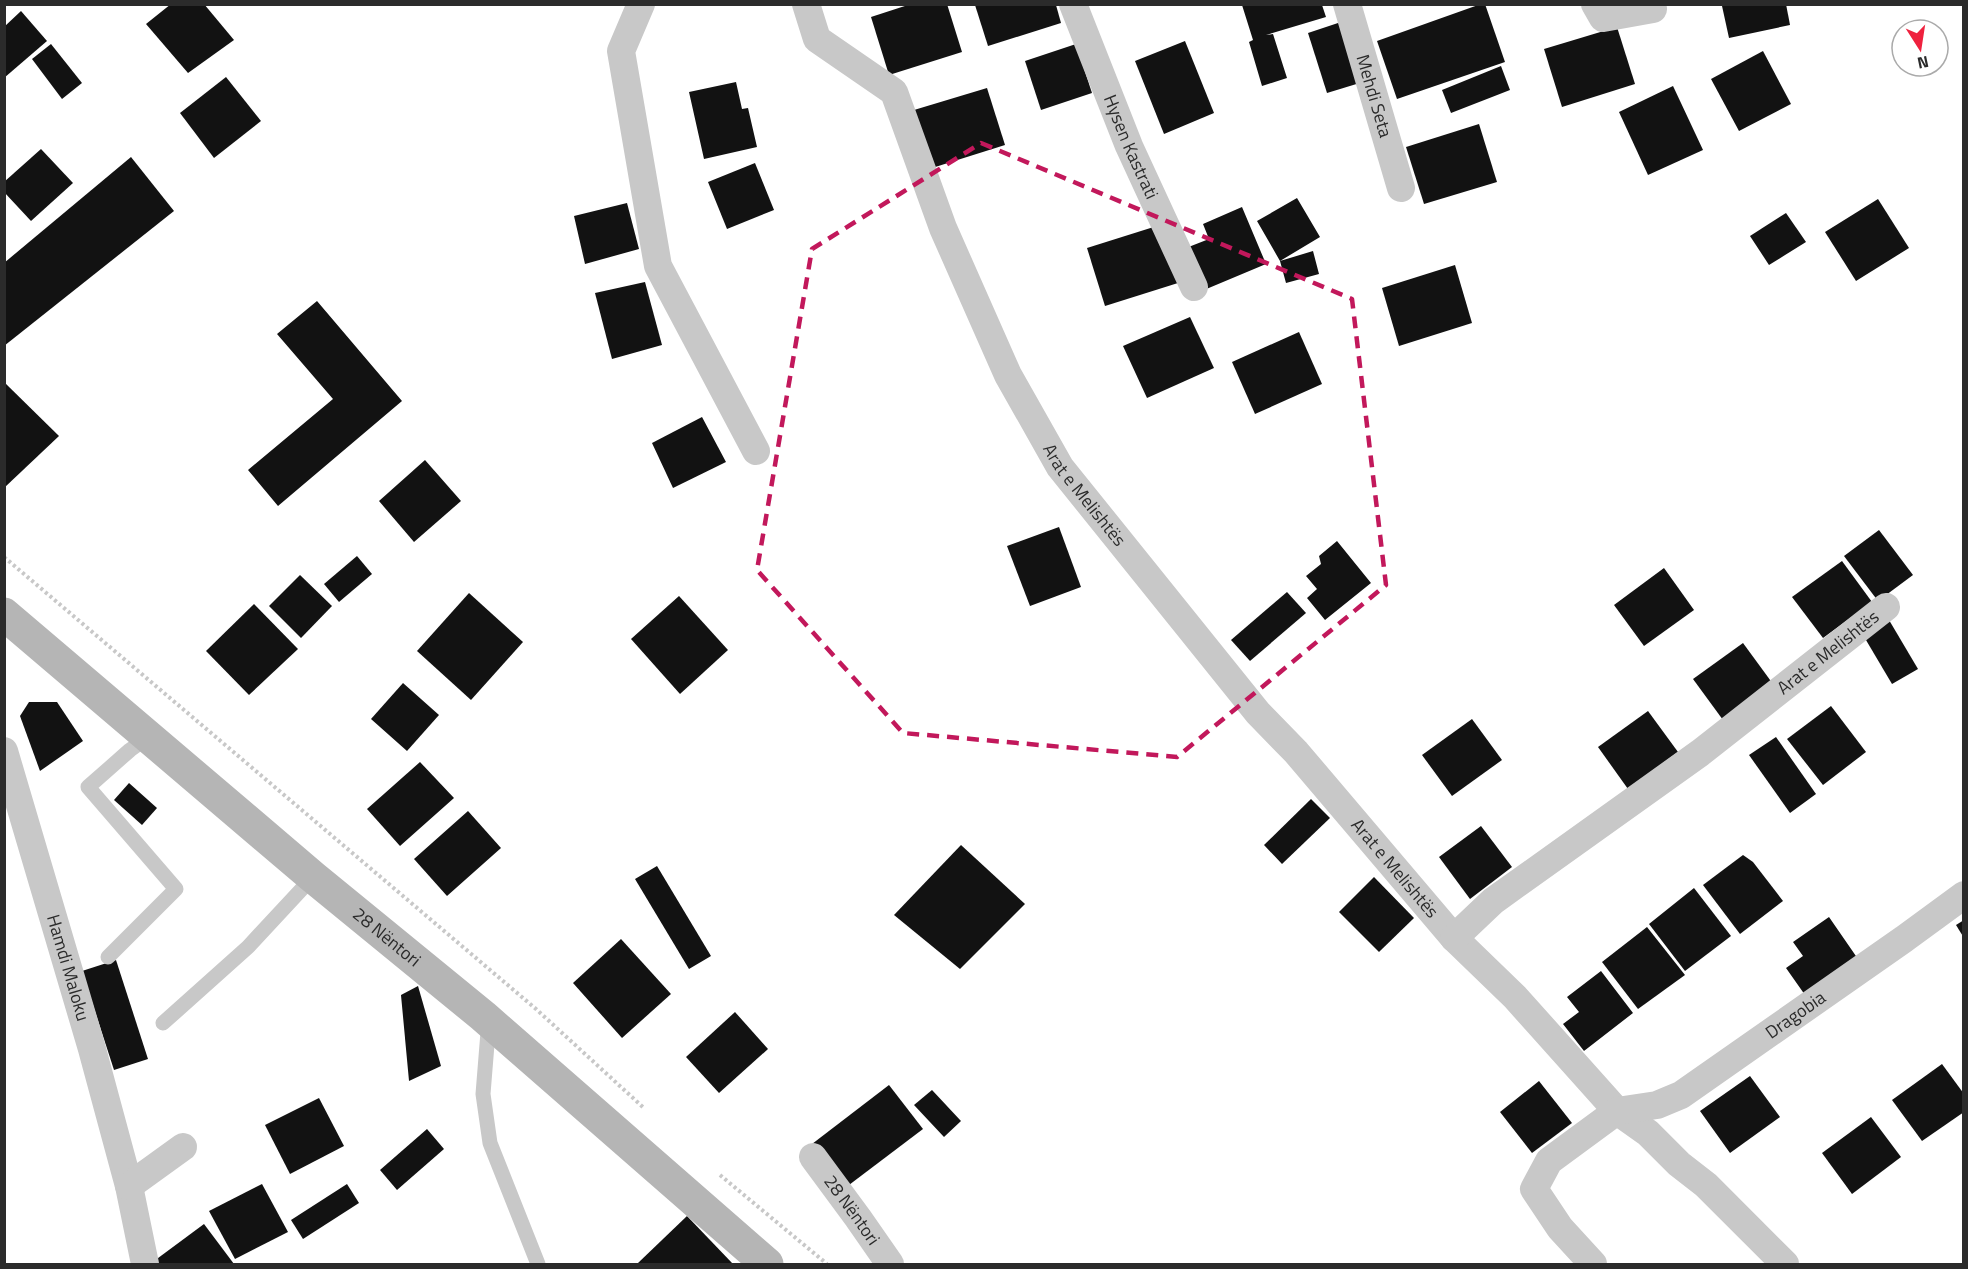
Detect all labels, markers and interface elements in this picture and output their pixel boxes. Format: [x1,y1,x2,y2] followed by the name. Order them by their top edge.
[1890,18,1950,78] north arrow
[1915,50,1931,76] text: N
[1350,51,1399,141] street label: Mehdi Seta
[1097,90,1166,203] street label: Hysen Kastrati
[1036,438,1133,552] street label: Arat e Melishtës
[1771,603,1885,701] street label: Arat e Melishtës
[1345,812,1445,924] street label: Arat e Melishtës
[347,901,427,973] street label: 28 Nëntori
[40,911,97,1024] street label: Hamdi Maloku
[1760,984,1831,1045] street label: Dragobia
[818,1169,887,1251] street label: 28 Nëntori

